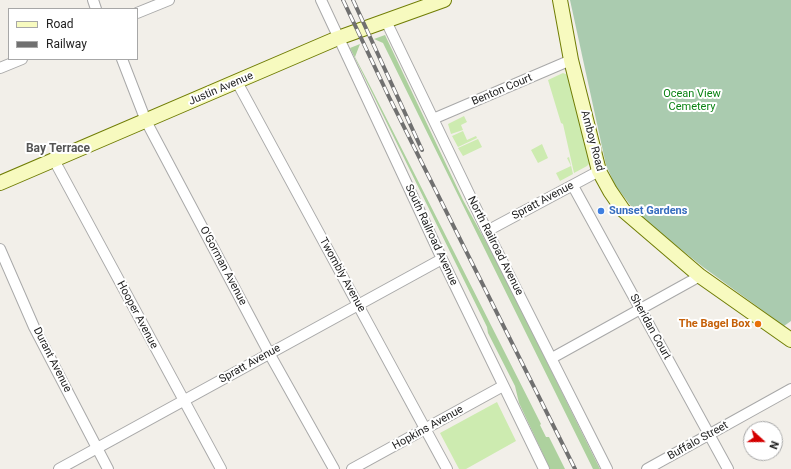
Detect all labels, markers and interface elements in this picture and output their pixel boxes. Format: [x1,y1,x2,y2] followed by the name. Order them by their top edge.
[8,8,138,60] legend
[46,17,74,31] text: Road
[46,37,87,51] text: Railway
[187,69,255,109] street label: Justin Avenue
[470,71,534,109] street label: Benton Court
[663,87,721,113] park label: Ocean View Cemetery
[578,109,606,173] street label: Amboy Road
[26,142,90,156] district label: Bay Terrace
[510,179,576,223] street label: Spratt Avenue
[402,182,460,288] street label: South Railroad Avenue
[464,194,526,298] street label: North Railroad Avenue
[609,204,687,218] place label: Sunset Gardens
[596,206,606,216] marker: Sunset Gardens
[197,224,249,308] street label: O'Gorman Avenue
[316,235,368,315] street label: Twombly Avenue
[114,279,160,351] street label: Hooper Avenue
[627,292,673,362] street label: Sheridan Court
[679,317,750,331] place label: The Bagel Box
[753,319,763,329] marker: The Bagel Box
[30,325,74,395] street label: Durant Avenue
[217,342,283,386] street label: Spratt Avenue
[390,403,466,453] street label: Hopkins Avenue
[665,419,731,463] street label: Buffalo Street
[743,421,783,461] north arrow
[766,439,781,451] text: N

